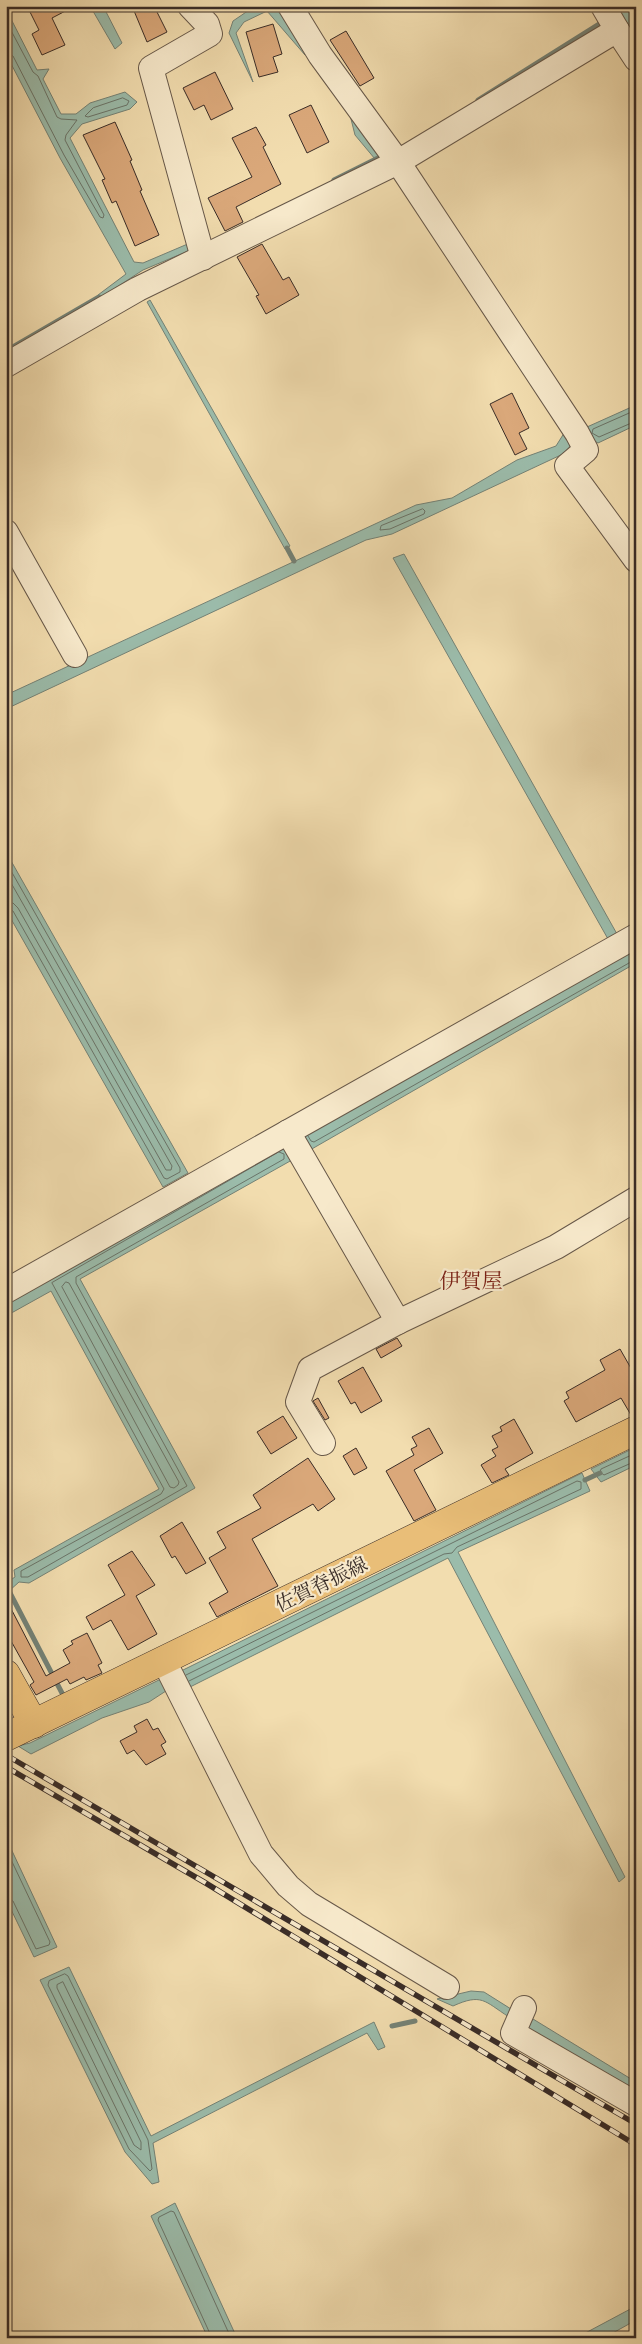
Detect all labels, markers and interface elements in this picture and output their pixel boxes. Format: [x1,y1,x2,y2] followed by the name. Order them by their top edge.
[440,1269,503,1295] district label: 伊賀屋
[271,1552,372,1619] street label: 佐賀脊振線

